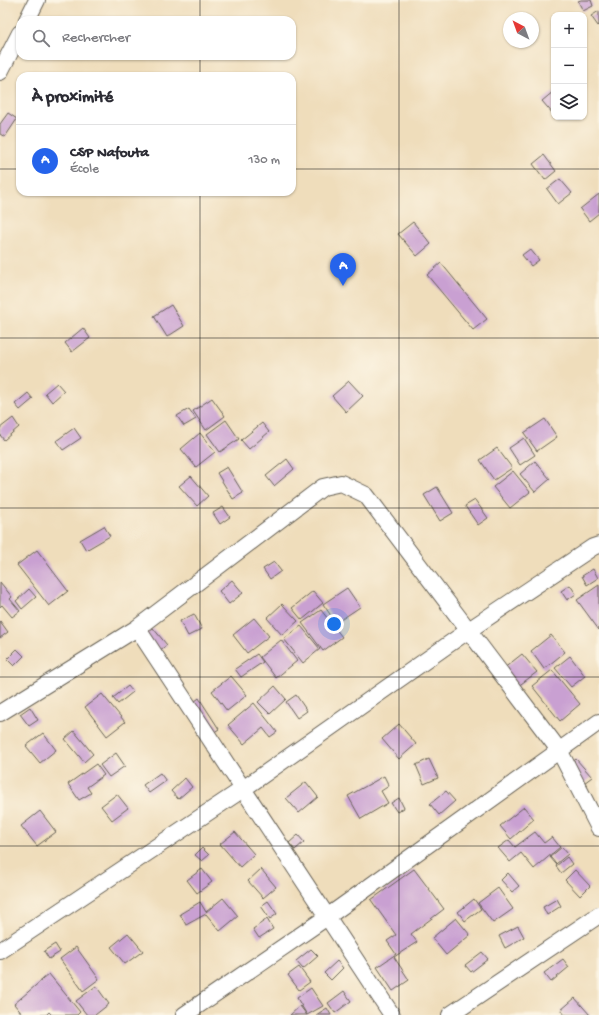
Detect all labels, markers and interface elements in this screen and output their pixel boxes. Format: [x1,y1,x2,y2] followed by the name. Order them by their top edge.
[503,12,539,48] north arrow
[551,12,587,120] map controls
[551,12,587,48] button: +
[16,16,296,60] search box
[30,27,52,49] icon: search
[62,29,130,47] text: Rechercher
[551,48,587,84] button: −
[551,84,587,120] button: layers
[32,88,113,108] text: À proximité
[70,144,149,162] text: CSP Nafouta
[41,153,49,168] text: A
[248,153,280,168] text: 130 m
[70,162,99,177] text: École
[330,253,356,286] pin: A
[324,614,344,634] your location

